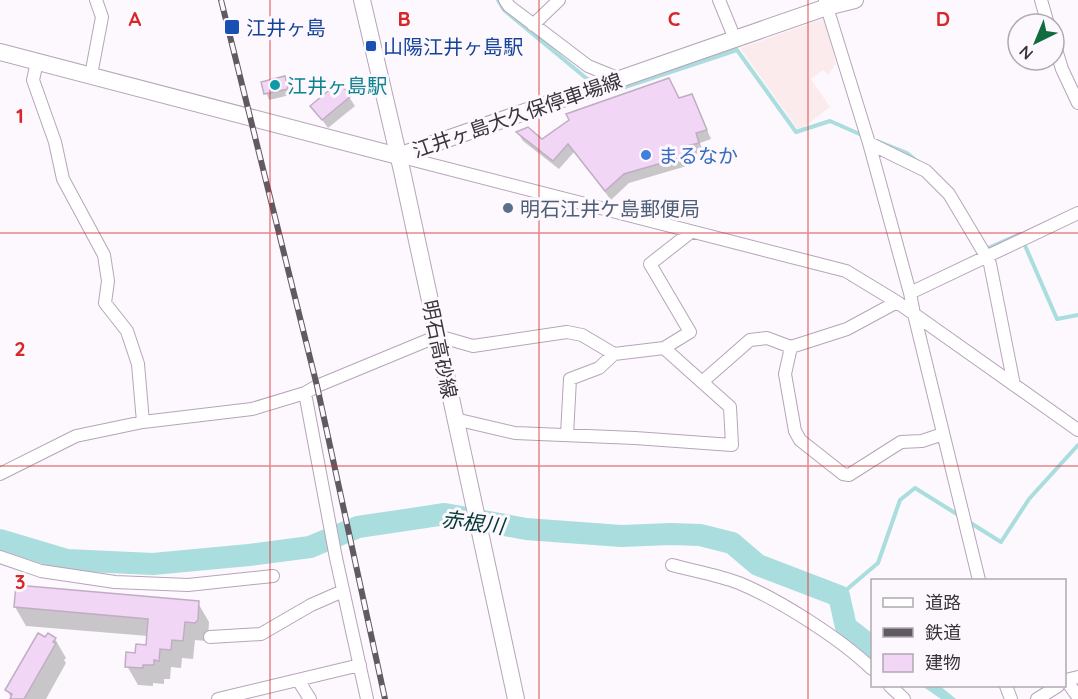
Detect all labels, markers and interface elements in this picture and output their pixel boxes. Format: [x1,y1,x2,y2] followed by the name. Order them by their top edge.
[129,6,142,31] text: A
[397,6,411,31] text: B
[668,6,681,31] text: C
[936,6,950,31] text: D
[1006,12,1066,72] north arrow
[246,15,326,40] place label: 江井ヶ島
[223,18,241,36] marker: 江井ヶ島
[383,34,523,59] place label: 山陽江井ヶ島駅
[364,39,378,53] marker: 山陽江井ヶ島駅
[1015,42,1037,64] text: N
[409,67,625,163] street label: 江井ヶ島大久保停車場線
[287,73,387,98] place label: 江井ヶ島駅
[268,78,282,92] marker: 江井ヶ島駅
[16,103,24,128] text: 1
[658,143,738,168] place label: まるなか
[639,148,653,162] marker: まるなか
[520,196,700,221] place label: 明石江井ケ島郵便局
[501,201,515,215] marker: 明石江井ケ島郵便局
[417,297,463,401] street label: 明石高砂線
[14,336,26,361] text: 2
[440,505,508,539] water label: 赤根川
[15,569,25,594] text: 3
[871,579,1066,687] legend
[925,591,961,614] text: 道路
[925,621,961,644] text: 鉄道
[925,651,961,674] text: 建物

